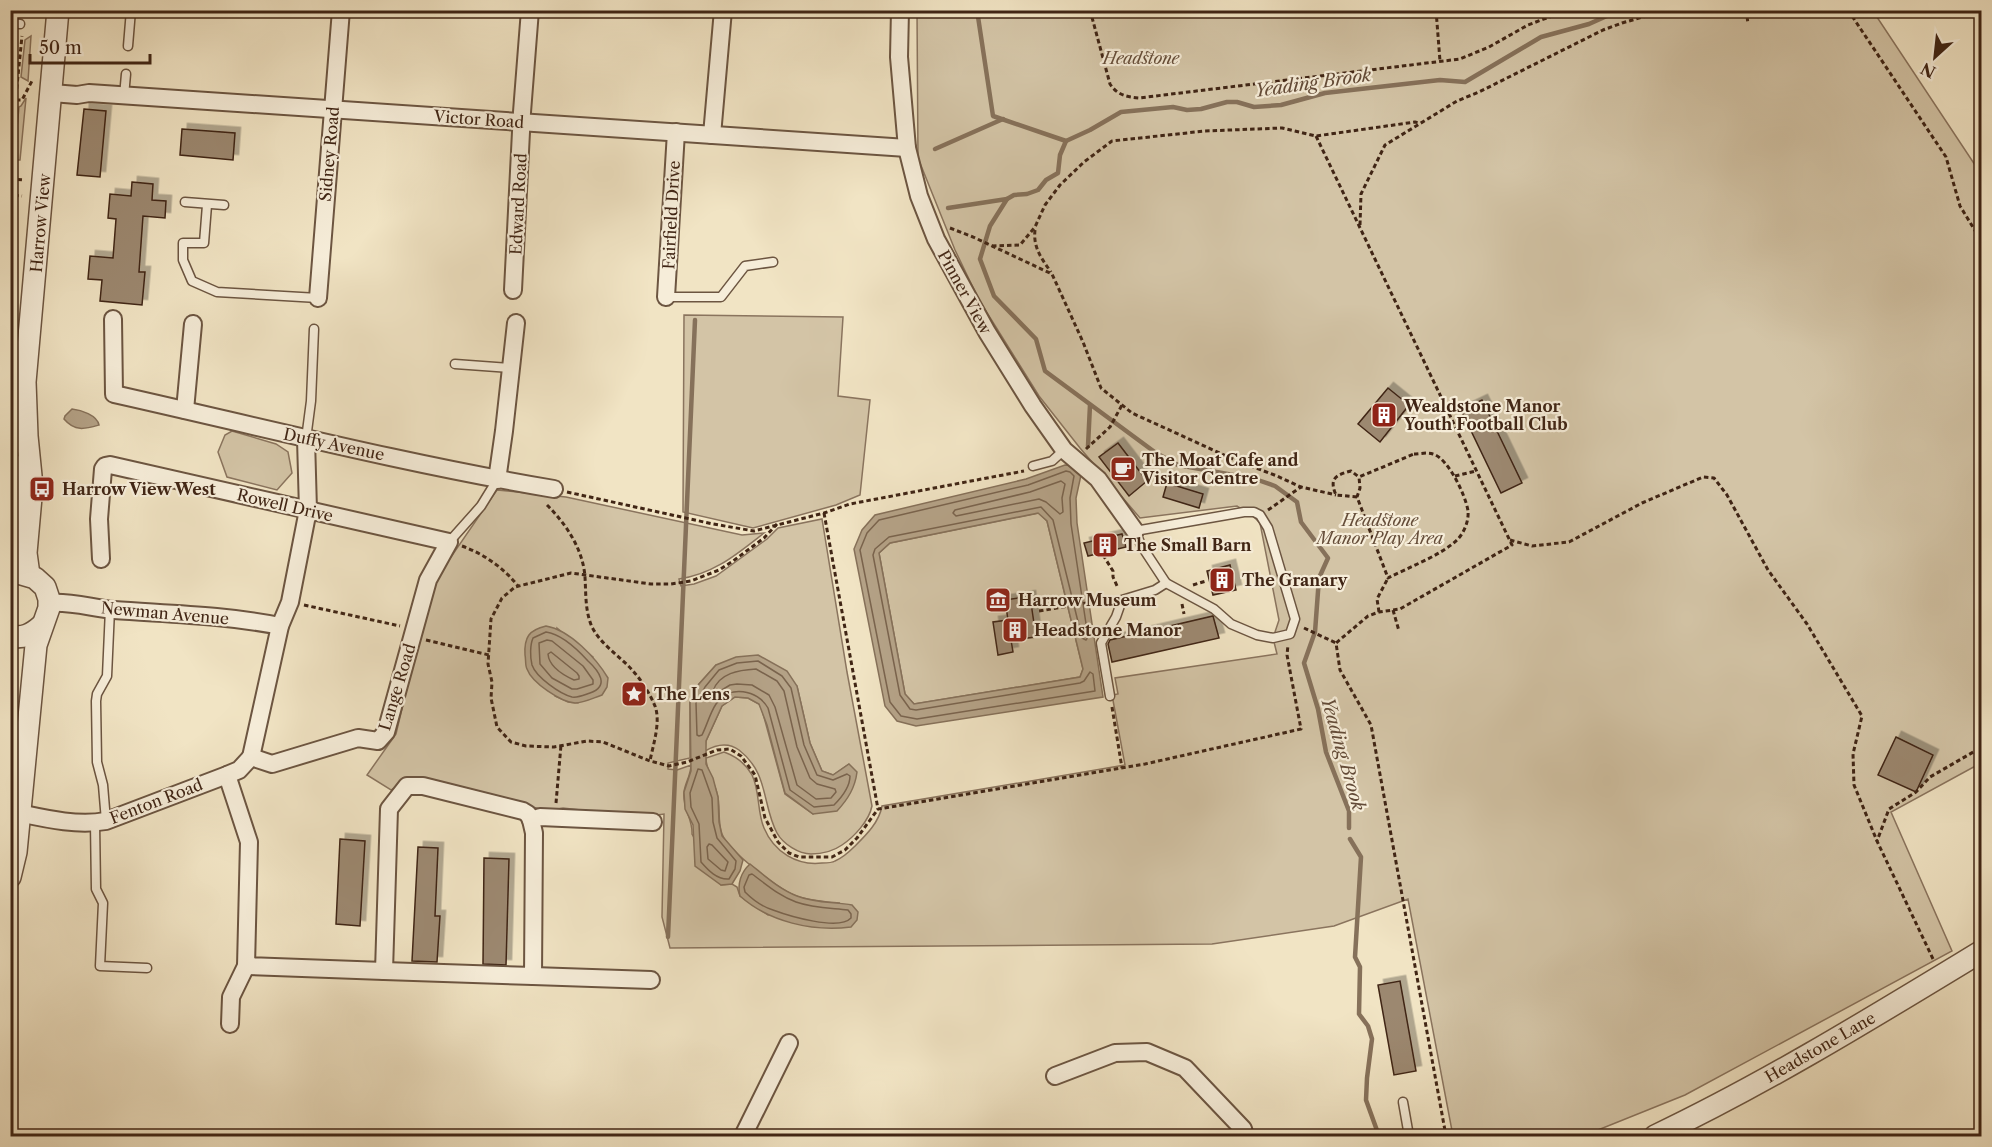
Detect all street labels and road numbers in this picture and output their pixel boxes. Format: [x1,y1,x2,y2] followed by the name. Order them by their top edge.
[315,106,343,202] street label: Sidney Road
[432,106,525,132] street label: Victor Road
[505,152,531,255] street label: Edward Road
[658,160,684,270] street label: Fairfield Drive
[26,172,54,273] street label: Harrow View
[934,247,997,338] street label: Pinner View
[282,424,386,464] street label: Duffy Avenue
[235,484,335,526] street label: Rowell Drive
[100,597,230,629] street label: Newman Avenue
[374,641,420,733] street label: Lange Road
[107,774,206,828] street label: Fenton Road
[1761,1007,1879,1087] street label: Headstone Lane

